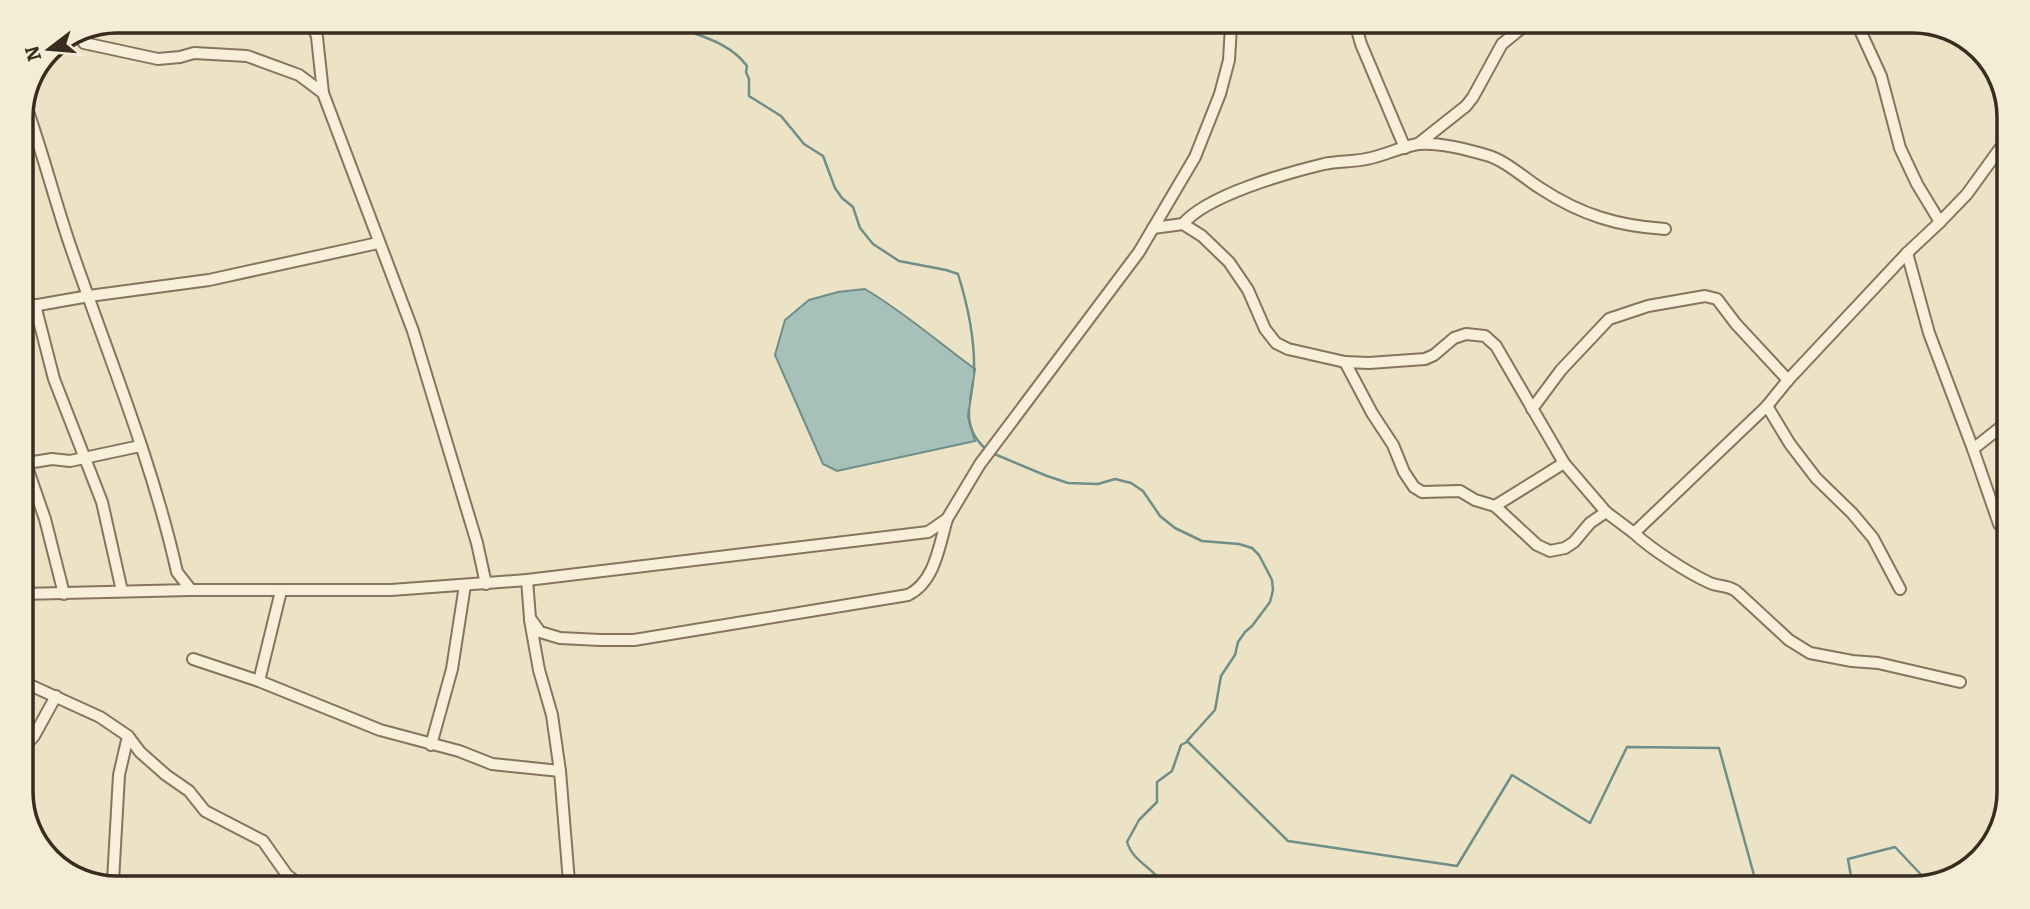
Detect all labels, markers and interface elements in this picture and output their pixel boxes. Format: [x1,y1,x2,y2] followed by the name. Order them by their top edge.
[14,14,84,84] north arrow
[20,43,46,64] text: N

